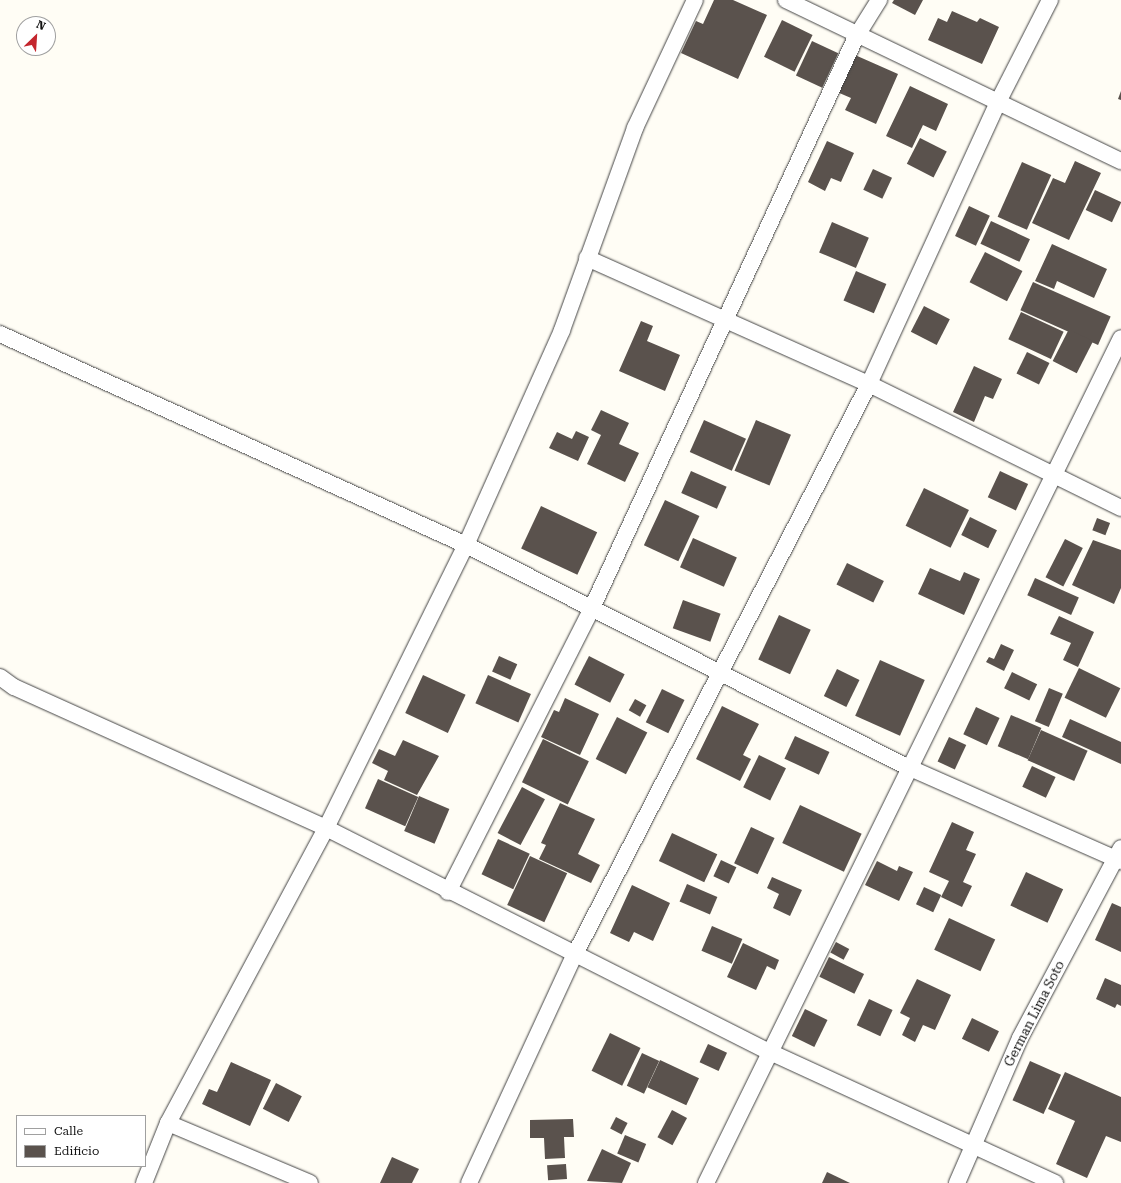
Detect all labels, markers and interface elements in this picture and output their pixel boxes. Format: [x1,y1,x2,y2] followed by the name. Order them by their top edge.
[16,16,56,56] north arrow
[34,18,47,33] text: N
[1002,958,1068,1070] street label: German Lima Soto
[16,1115,146,1167] legend
[54,1124,83,1138] text: Calle
[54,1144,99,1158] text: Edificio

